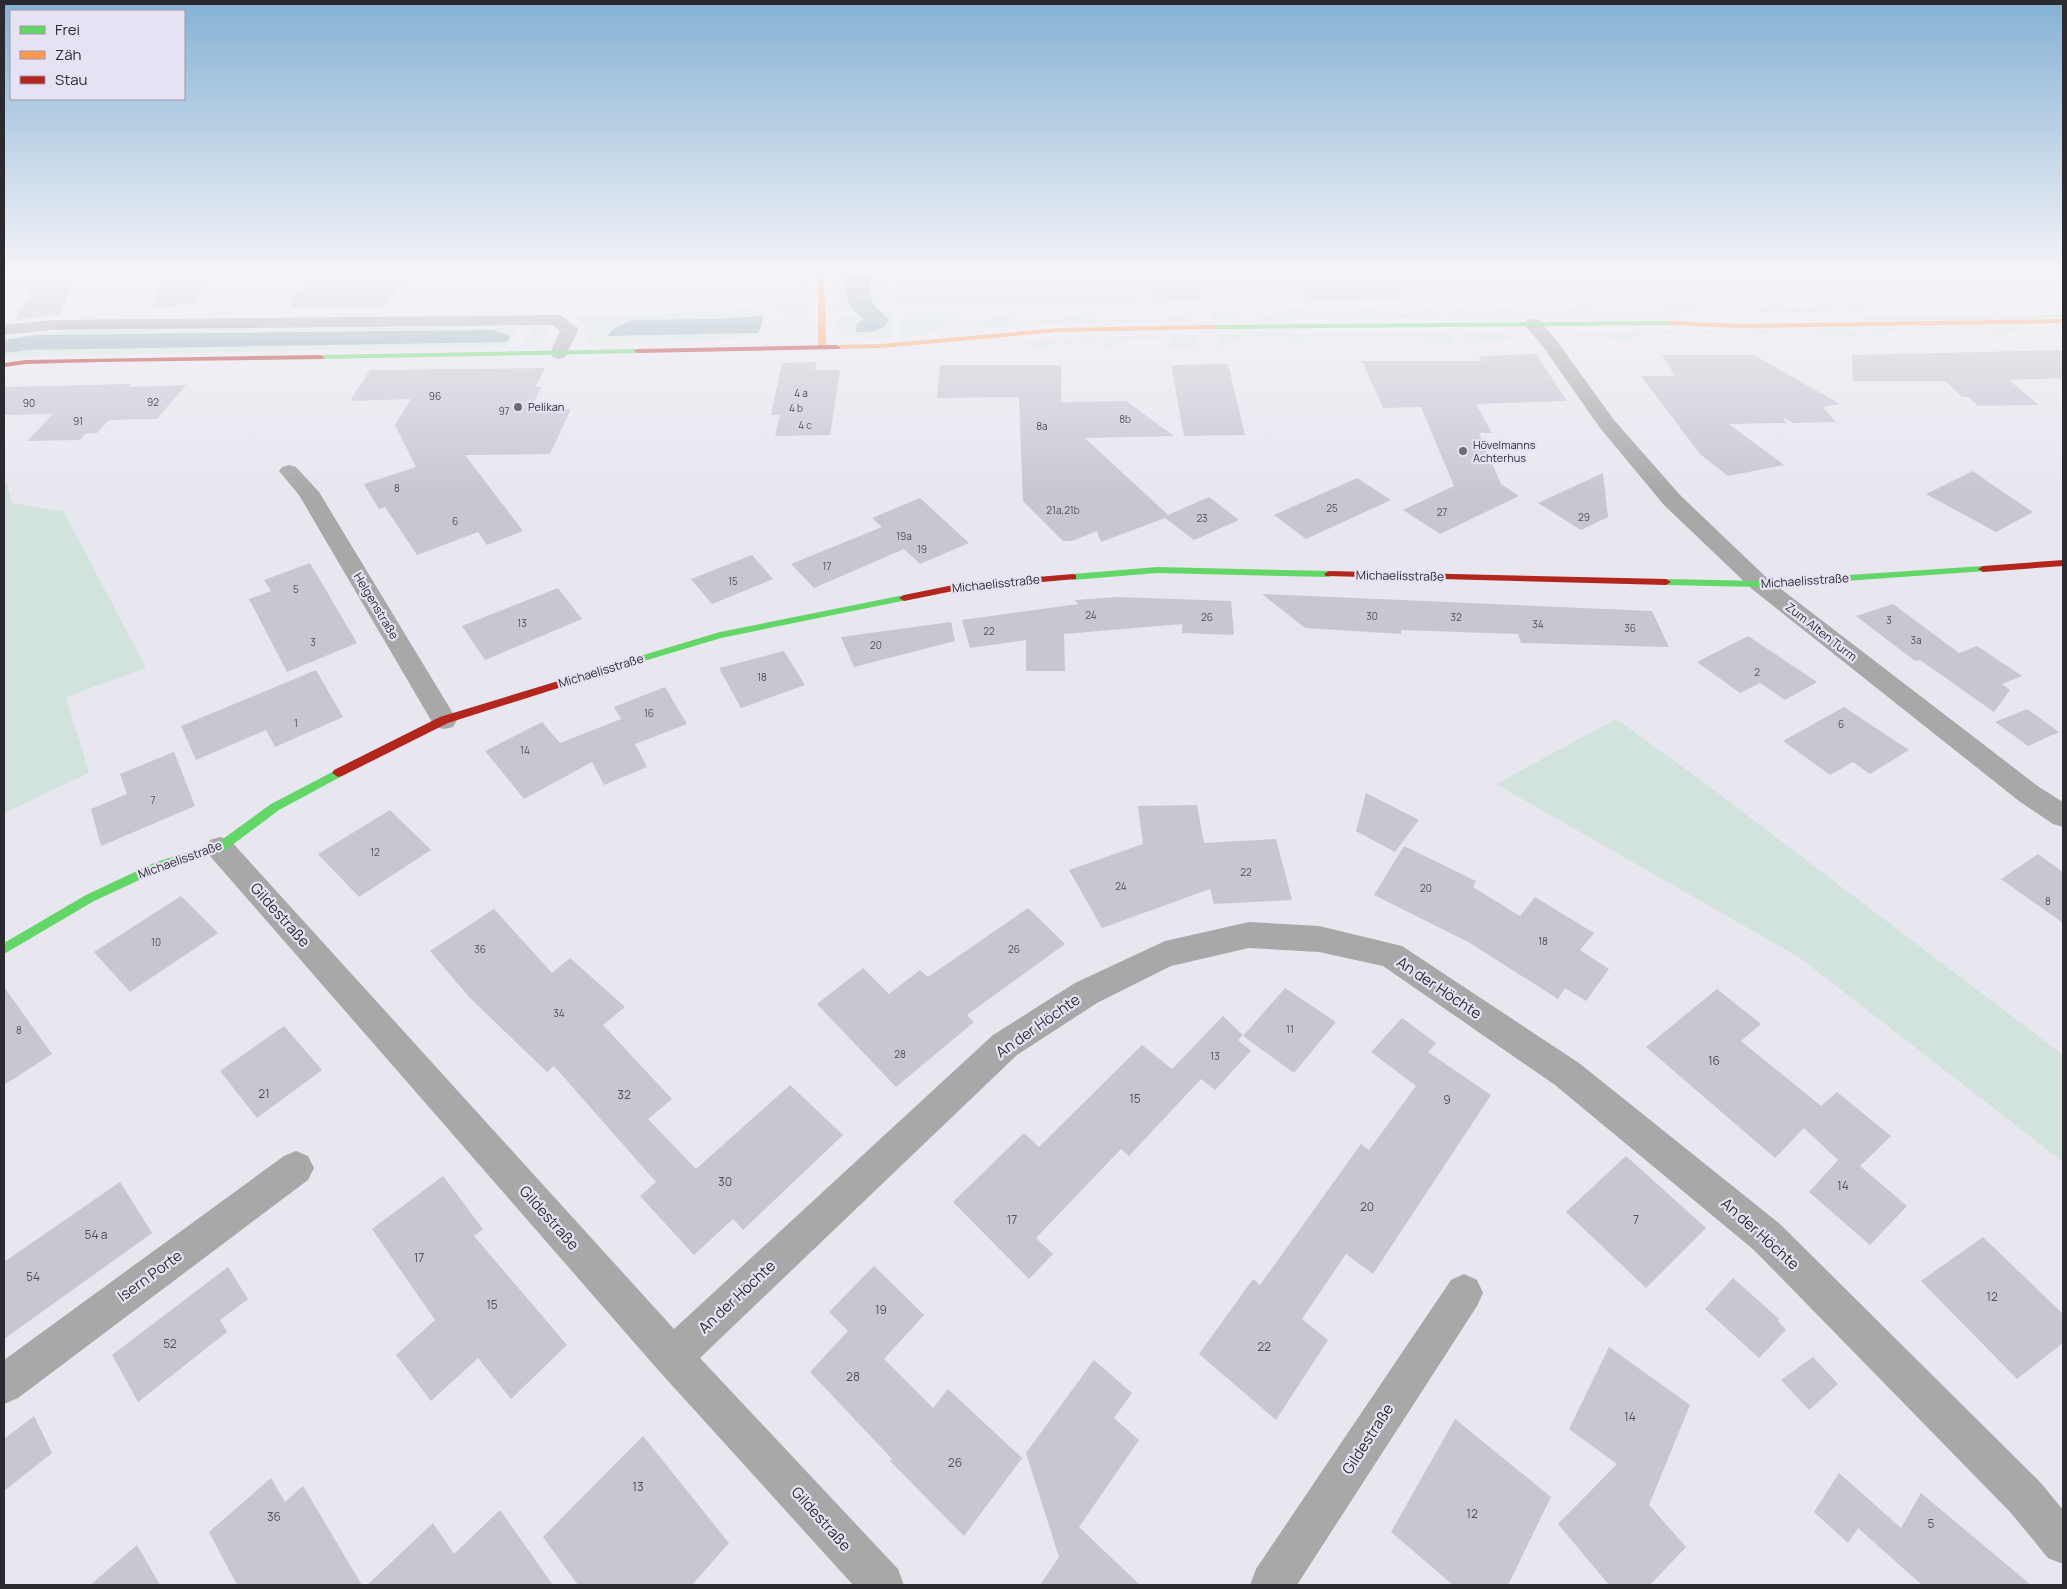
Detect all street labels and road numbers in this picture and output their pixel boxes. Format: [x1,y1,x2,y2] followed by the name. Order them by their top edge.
[1356,566,1444,585] street label: Michaelisstraße
[350,569,403,642] street label: Helgenstraße
[1760,569,1850,592] street label: Michaelisstraße
[951,570,1041,597] street label: Michaelisstraße
[1782,598,1861,665] street label: Zum Alten Turm
[556,649,646,692] street label: Michaelisstraße
[135,836,224,883] street label: Michaelisstraße
[246,878,315,952] street label: Gildestraße
[1393,951,1486,1024] street label: An der Höchte
[991,989,1084,1062] street label: An der Höchte
[515,1181,584,1255] street label: Gildestraße
[1717,1193,1804,1274] street label: An der Höchte
[113,1245,186,1306] street label: Isern Porte
[694,1255,780,1338] street label: An der Höchte
[1337,1399,1398,1478] street label: Gildestraße
[787,1482,856,1556] street label: Gildestraße

